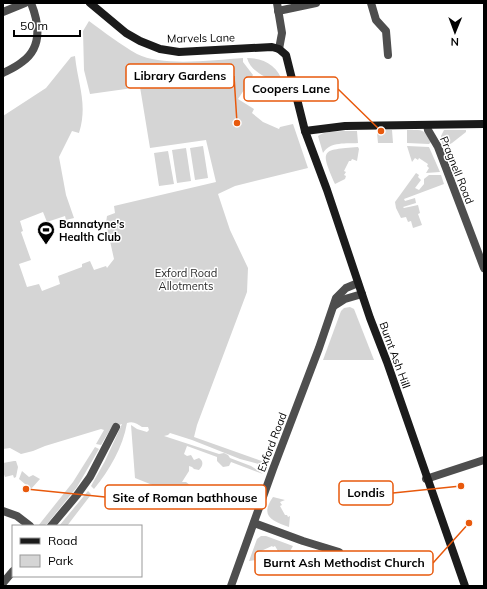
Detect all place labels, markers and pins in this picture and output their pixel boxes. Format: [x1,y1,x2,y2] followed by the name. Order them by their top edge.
[126,64,234,88] callout: Library Gardens
[244,77,338,101] callout: Coopers Lane
[59,217,125,244] place label: Bannatyne's Health Club
[36,220,56,245] sports icon: Bannatyne's Health Club
[339,481,393,505] callout: Londis
[105,485,266,509] callout: Site of Roman bathhouse
[255,551,433,575] callout: Burnt Ash Methodist Church

